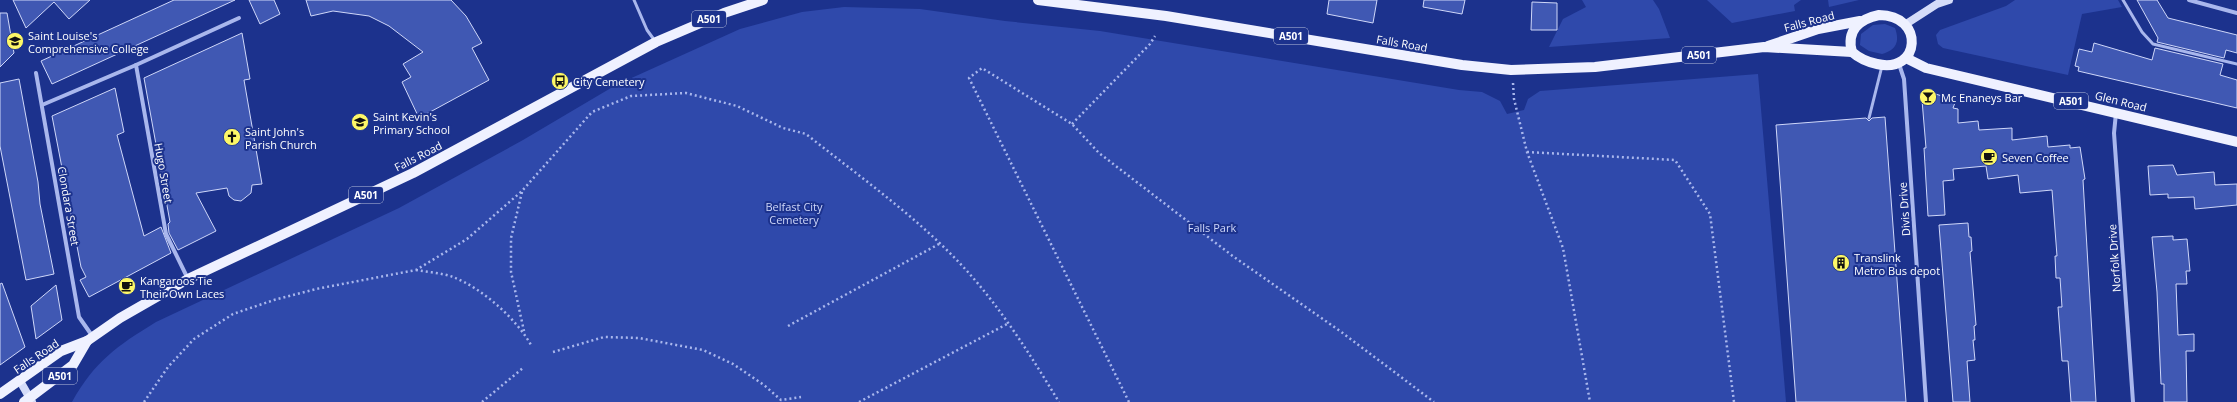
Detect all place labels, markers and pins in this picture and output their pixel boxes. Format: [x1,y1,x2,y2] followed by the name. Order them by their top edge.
[28,28,149,56] place label: Saint Louise's Comprehensive College
[5,31,25,51] school or university icon: Saint Louise's Comprehensive College
[550,71,570,91] bus stop icon: City Cemetery
[573,74,645,89] place label: City Cemetery
[1918,87,1938,107] bar icon: Mc Enaneys Bar
[1941,90,2023,105] place label: Mc Enaneys Bar
[373,109,450,137] place label: Saint Kevin's Primary School
[350,112,370,132] school or university icon: Saint Kevin's Primary School
[245,124,317,152] place label: Saint John's Parish Church
[222,127,242,147] church icon: Saint John's Parish Church
[1979,147,1999,167] cafe icon: Seven Coffee
[2002,150,2069,165] place label: Seven Coffee
[1854,250,1940,278] place label: Translink Metro Bus depot
[1831,253,1851,273] building icon: Translink Metro Bus depot
[140,273,224,301] place label: Kangaroos Tie Their Own Laces
[117,276,137,296] cafe icon: Kangaroos Tie Their Own Laces

